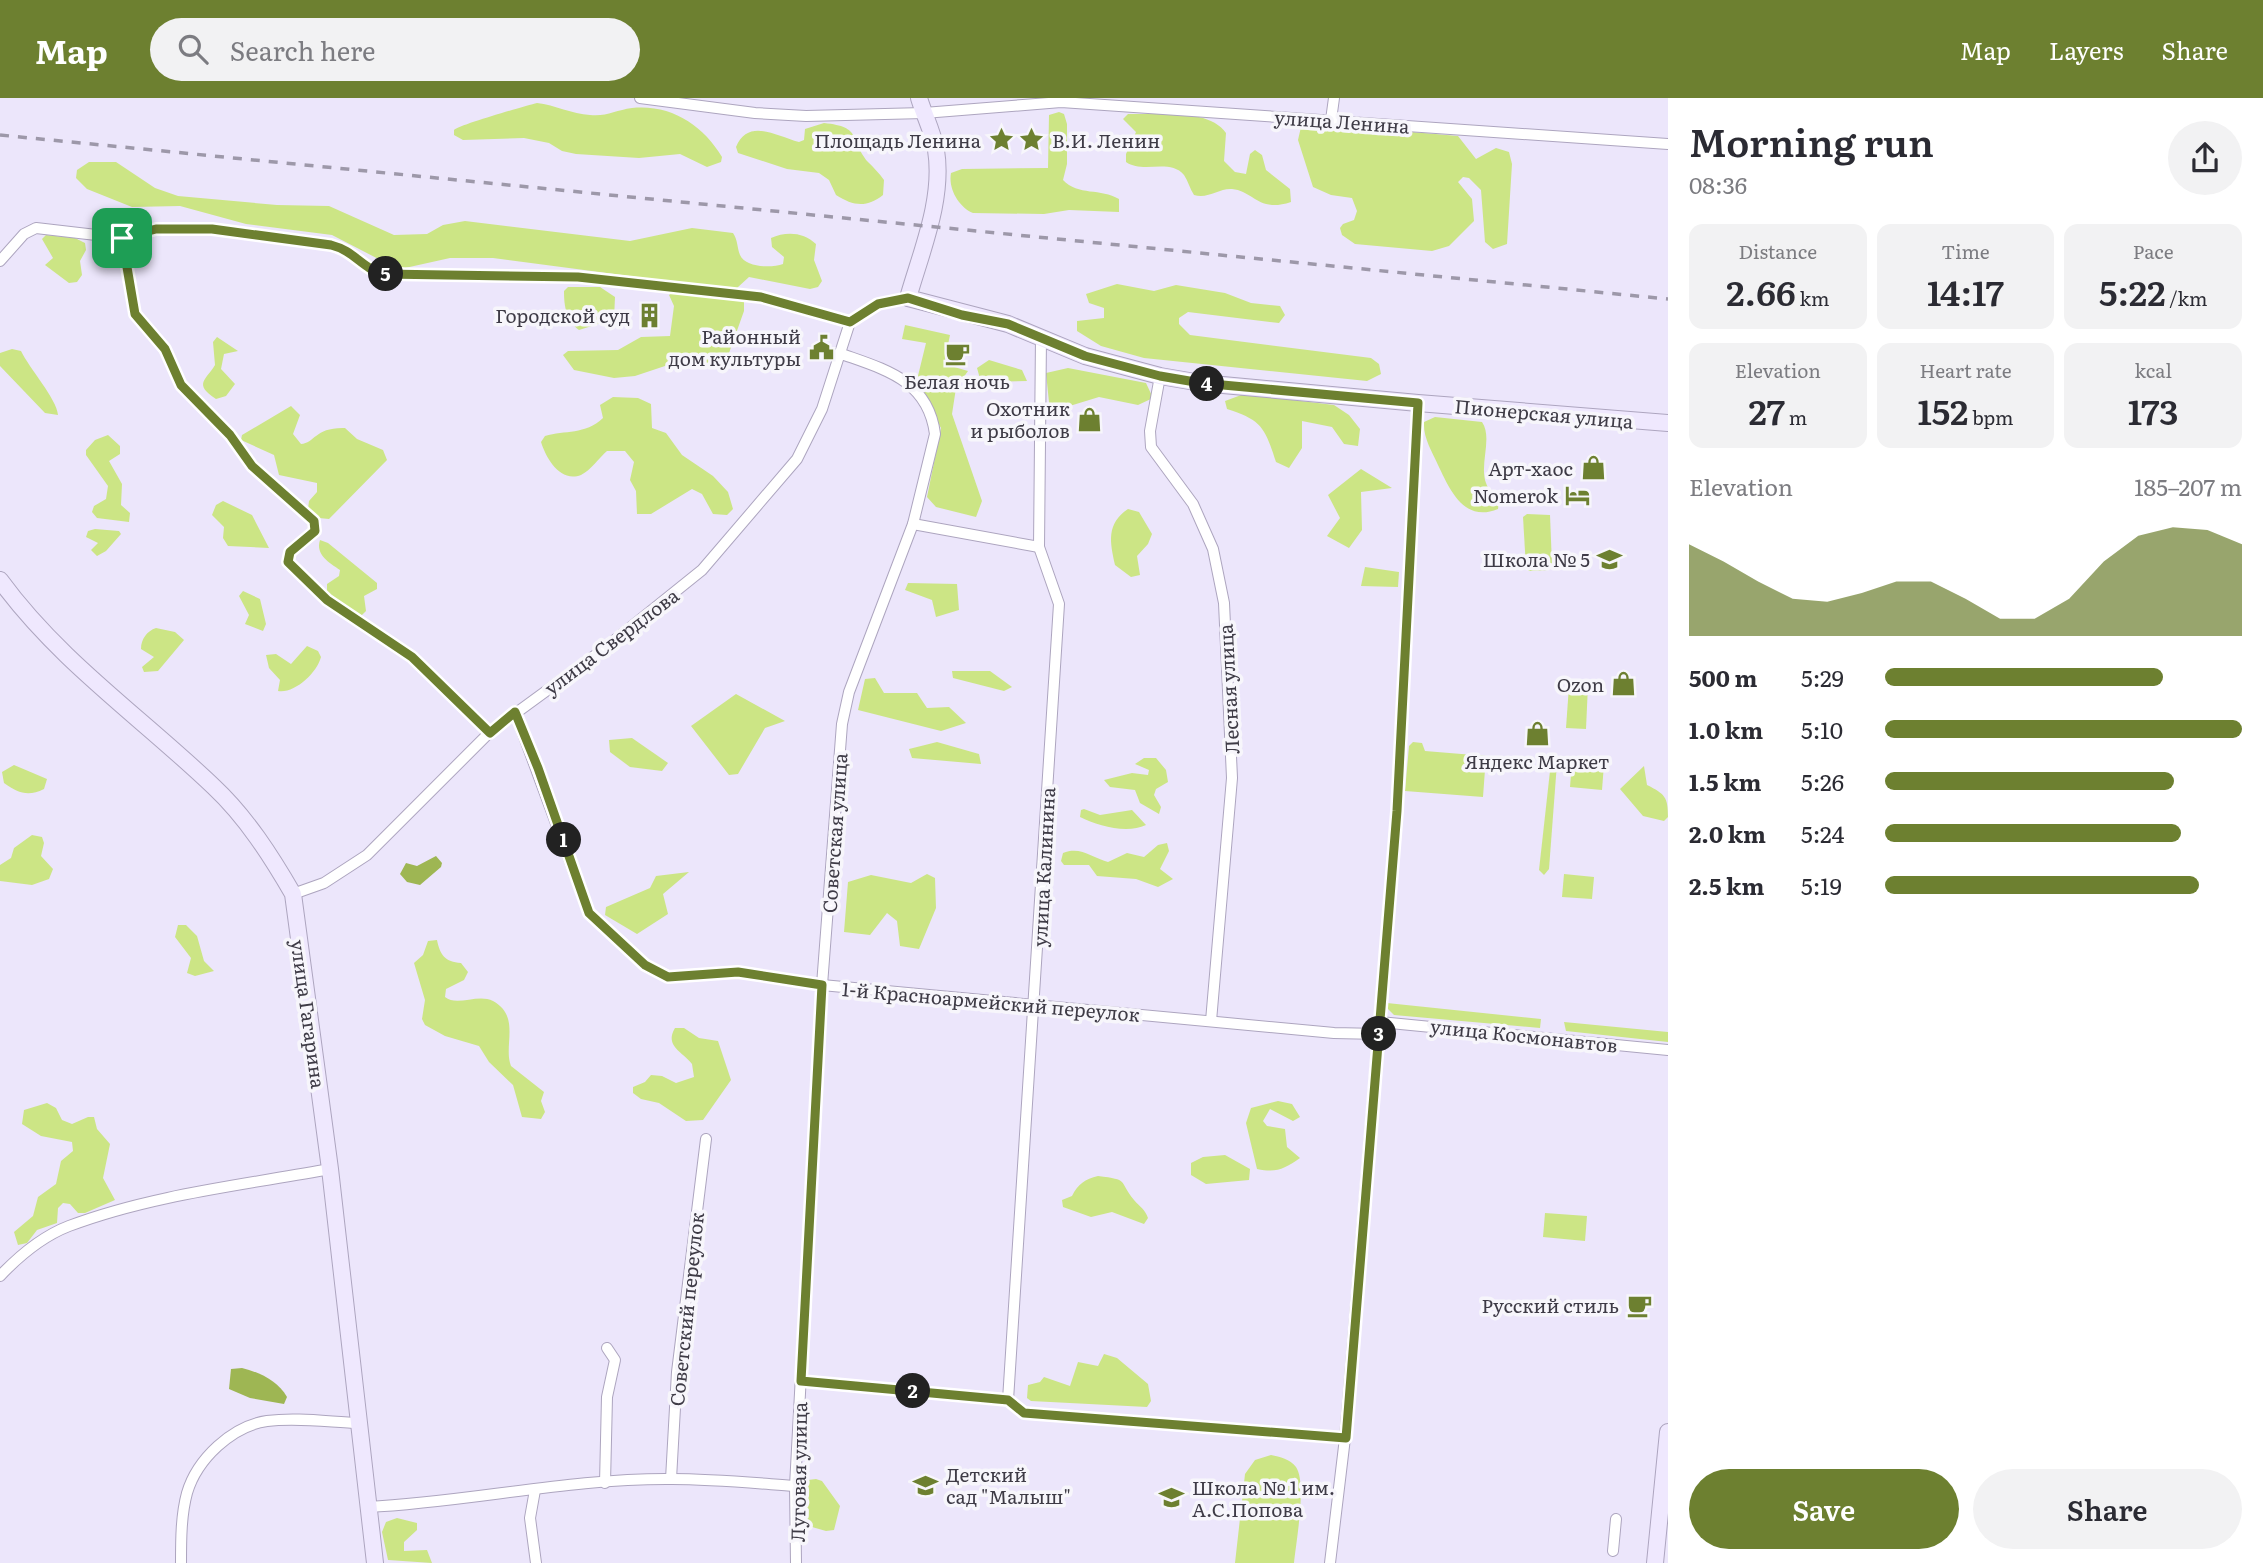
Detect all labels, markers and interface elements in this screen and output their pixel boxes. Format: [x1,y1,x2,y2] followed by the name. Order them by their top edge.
[150,18,640,81] search box
[35,25,108,74] text: Map
[174,30,212,68] icon: search
[230,30,376,69] text: Search here
[1960,32,2011,67] text: Map
[2049,32,2123,67] text: Layers
[2161,32,2228,67] text: Share
[1273,102,1411,140] street label: улица Ленина
[1689,112,1934,169] text: Morning run
[2168,121,2242,195] button: share
[814,126,982,154] place label: Площадь Ленина
[987,126,1015,154] place icon: Площадь Ленина
[1018,126,1046,154] place icon: В.И. Ленин
[1052,126,1160,154] place label: В.И. Ленин
[1689,167,1747,201] text: 08:36
[92,208,152,268] pin
[103,219,141,257] icon: arrive
[1739,237,1817,265] text: Distance
[1941,237,1990,265] text: Time
[2133,237,2174,265] text: Pace
[368,256,404,292] pin: 5
[380,259,391,287] text: 5
[1726,265,1796,317] text: 2.66
[1927,265,2004,317] text: 14:17
[2099,265,2166,317] text: 5:22
[1796,284,1829,312] text: km
[2166,284,2207,312] text: /km
[495,301,630,329] place label: Городской суд
[636,301,664,329] building icon: Городской суд
[668,322,801,372] place label: Районный дом культуры
[807,333,835,361] public building icon: Районный дом культуры
[943,339,971,367] cafe icon: Белая ночь
[1735,356,1821,384] text: Elevation
[1919,356,2012,384] text: Heart rate
[2134,356,2172,384] text: kcal
[1190,366,1224,402] pin: 4
[904,367,1010,395] place label: Белая ночь
[1201,369,1212,397] text: 4
[1748,384,1785,436] text: 27
[1917,384,1968,436] text: 152
[2128,384,2179,436] text: 173
[1453,391,1635,435] street label: Пионерская улица
[970,394,1071,444] place label: Охотник и рыболов
[1785,403,1807,431] text: m
[1968,403,2014,431] text: bpm
[1076,405,1104,433] shop icon: Охотник и рыболов
[1488,454,1573,482] place label: Арт-хаос
[1579,454,1607,482] shop icon: Арт-хаос
[1689,469,1793,503] text: Elevation
[2134,469,2242,503] text: 185–207 m
[1473,481,1558,509] place label: Nomerok
[1564,481,1592,509] hotel icon: Nomerok
[1483,545,1590,573] place label: Школа № 5
[1596,545,1624,573] school or university icon: Школа № 5
[538,580,685,701] street label: улица Свердлова
[1211,622,1245,755] street label: Лесная улица
[1689,660,1757,694] text: 500 m
[1801,660,1844,694] text: 5:29
[1557,670,1604,698] place label: Ozon
[1610,670,1638,698] shop icon: Ozon
[1689,712,1763,746] text: 1.0 km
[1801,712,1843,746] text: 5:10
[1523,719,1551,747] shop icon: Яндекс Маркет
[1465,747,1609,775] place label: Яндекс Маркет
[814,751,854,914] street label: Советская улица
[1689,764,1762,798] text: 1.5 km
[1801,764,1844,798] text: 5:26
[1025,786,1061,948] street label: улица Калинина
[1689,816,1766,850] text: 2.0 km
[1801,816,1844,850] text: 5:24
[546,822,582,858] pin: 1
[560,825,567,853] text: 1
[1689,868,1764,902] text: 2.5 km
[1801,868,1842,902] text: 5:19
[285,938,333,1091] street label: улица Гагарина
[841,974,1142,1028] street label: 1-й Красноармейский переулок
[1429,1011,1619,1059] street label: улица Космонавтов
[1362,1016,1396,1052] pin: 3
[1373,1019,1384,1047] text: 3
[662,1210,710,1407] street label: Советский переулок
[1482,1291,1619,1319] place label: Русский стиль
[1625,1291,1653,1319] cafe icon: Русский стиль
[895,1374,930,1408] pin: 2
[907,1376,918,1404] text: 2
[783,1401,813,1542] street label: Луговая улица
[946,1460,1071,1510] place label: Детский сад "Малыш"
[1689,1469,1959,1549] button: Save
[1973,1469,2242,1549] button: Share
[912,1471,940,1499] school or university icon: Детский сад "Малыш"
[1192,1473,1335,1523] place label: Школа № 1 им. А.С.Попова
[1158,1484,1186,1512] school or university icon: Школа № 1 им. А.С.Попова

